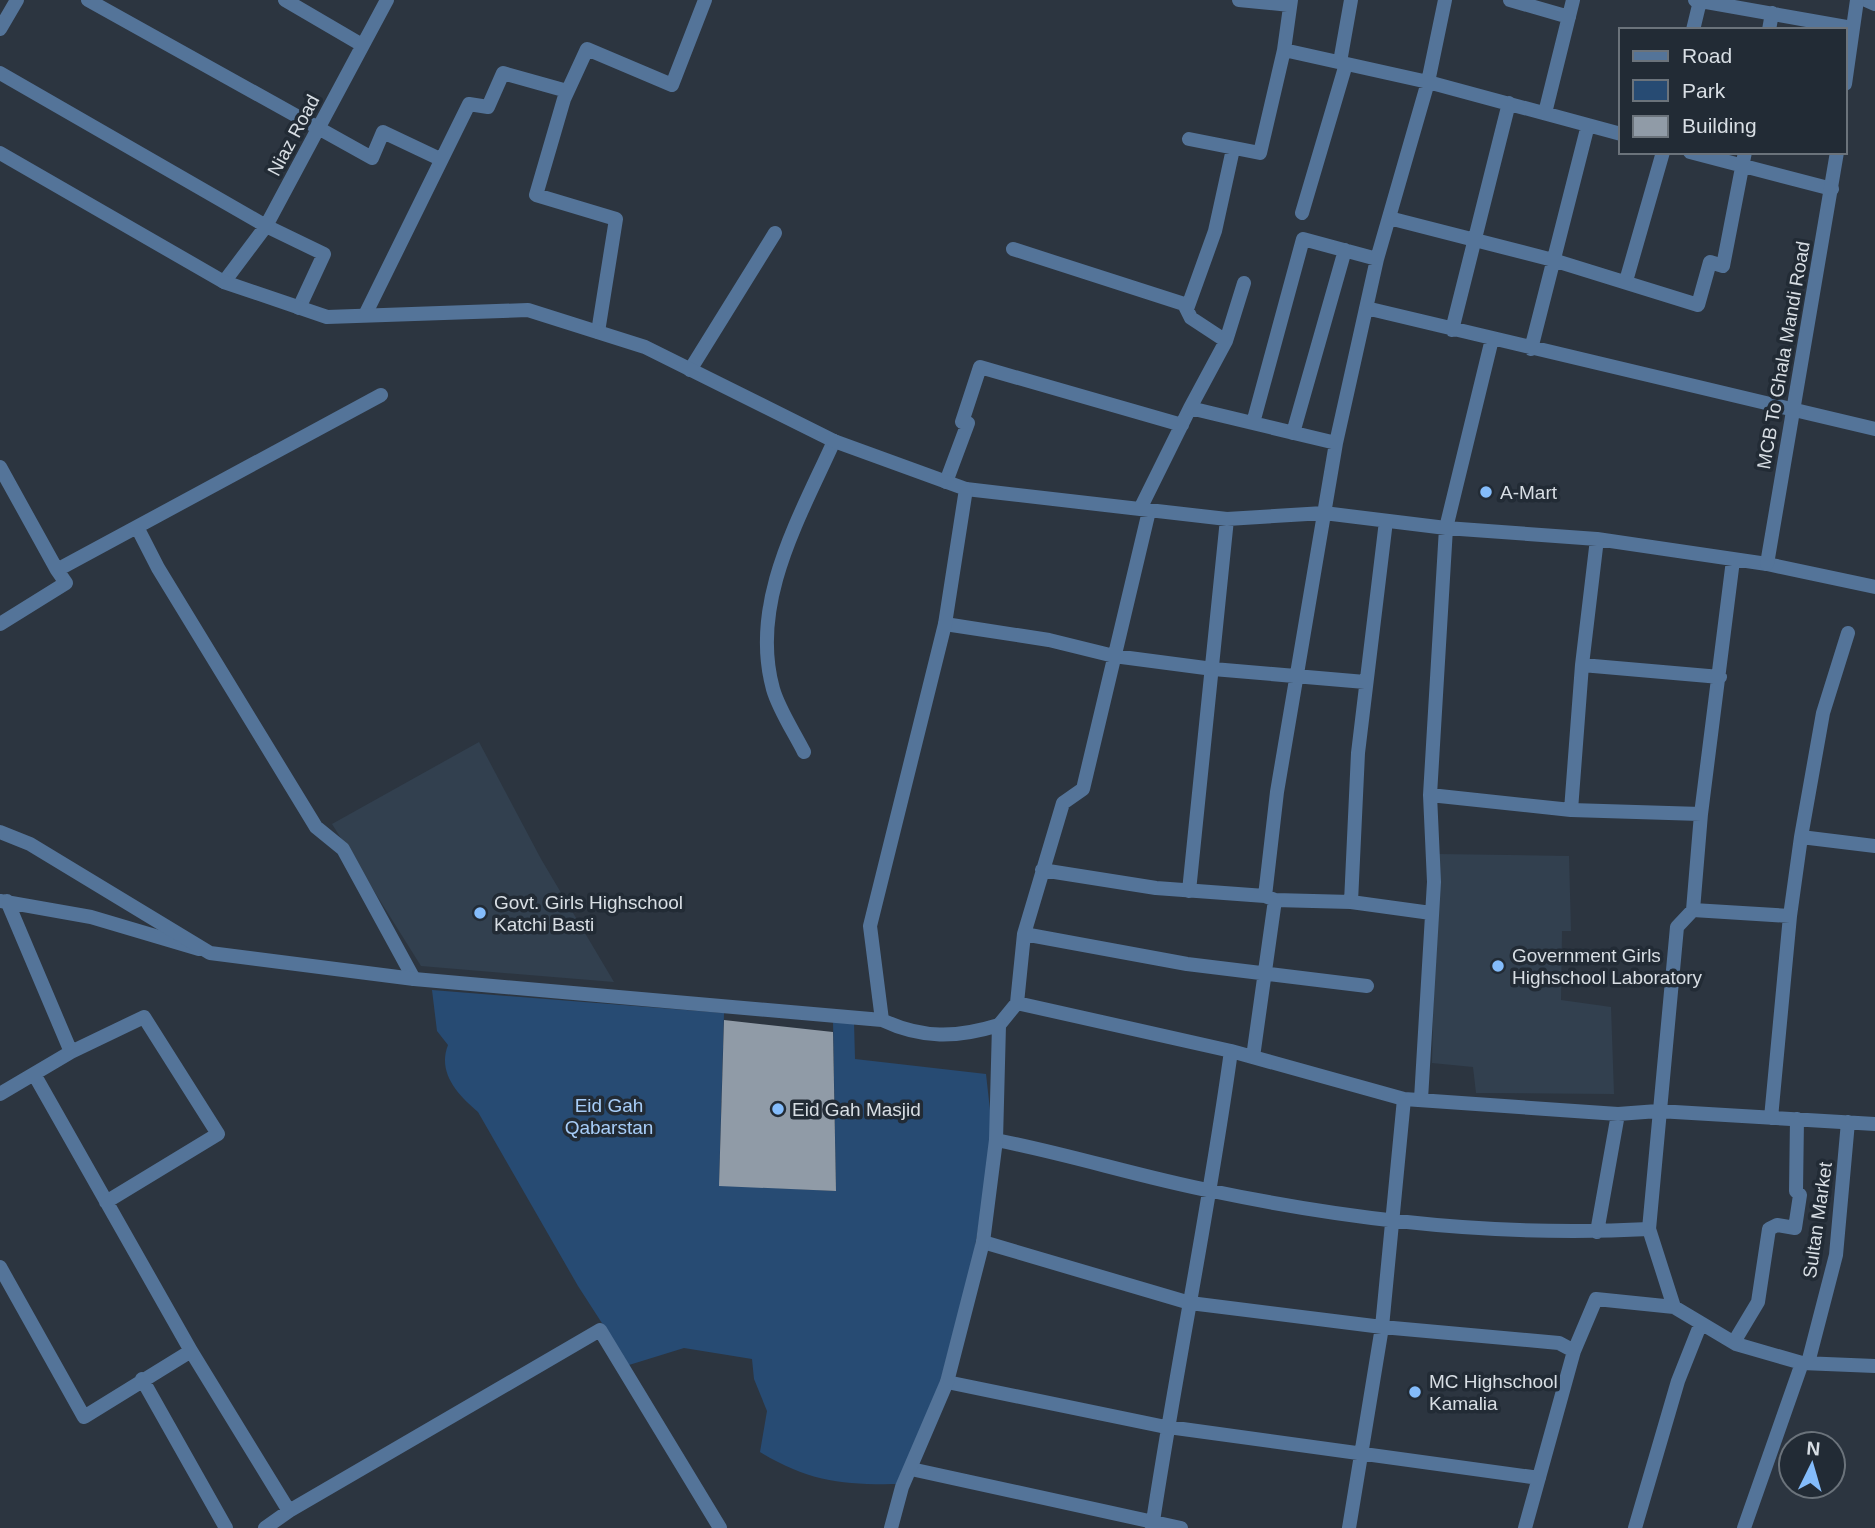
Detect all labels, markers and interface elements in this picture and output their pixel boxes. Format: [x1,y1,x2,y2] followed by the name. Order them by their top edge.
[1619,28,1847,154] legend
[1682,44,1732,67] text: Road
[1682,79,1726,102] text: Park
[263,91,324,179] street label: Niaz Road
[1682,114,1757,137] text: Building
[1753,240,1814,471] street label: MCB To Ghala Mandi Road
[1500,482,1558,503] place label: A-Mart
[1478,484,1494,500] marker: A-Mart
[494,892,683,935] place label: Govt. Girls Highschool Katchi Basti
[472,905,488,921] marker: Govt. Girls Highschool Katchi Basti
[1512,945,1703,988] place label: Government Girls Highschool Laboratory
[1490,958,1506,974] marker: Government Girls Highschool Laboratory
[565,1095,653,1138] park label: Eid Gah Qabarstan
[792,1099,921,1120] place label: Eid Gah Masjid
[770,1101,786,1117] marker: Eid Gah Masjid
[1799,1160,1836,1280] street label: Sultan Market
[1429,1371,1558,1414] place label: MC Highschool Kamalia
[1407,1384,1423,1400] marker: MC Highschool Kamalia
[1777,1430,1847,1500] north arrow
[1806,1438,1821,1460] text: N

